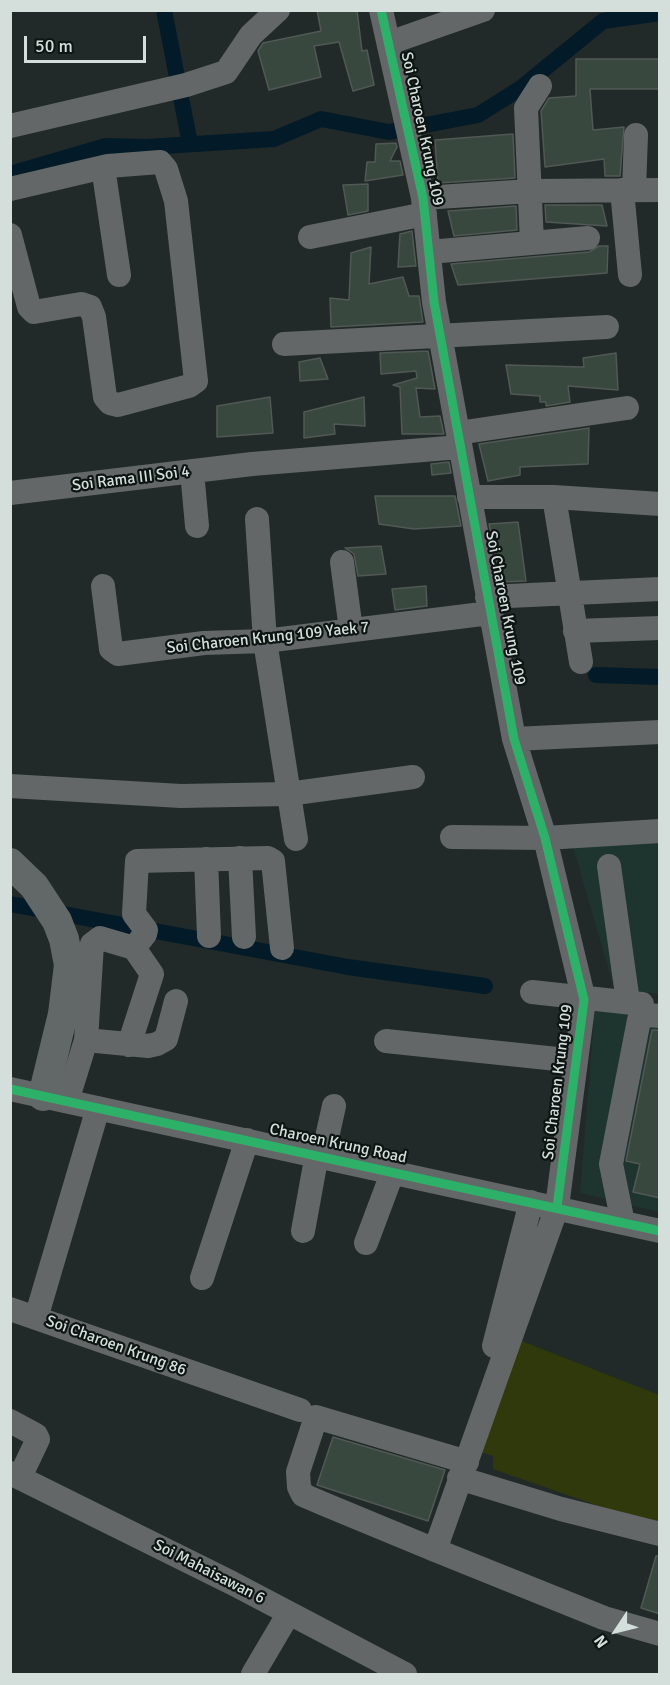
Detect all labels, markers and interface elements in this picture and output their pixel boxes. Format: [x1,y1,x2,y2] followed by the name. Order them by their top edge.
[27,24,148,62] scale bar
[35,35,73,57] text: 50 m
[396,50,448,208] street label: Soi Charoen Krung 109
[71,462,191,496] street label: Soi Rama III Soi 4
[481,529,529,687] street label: Soi Charoen Krung 109
[166,618,370,658] street label: Soi Charoen Krung 109 Yaek 7
[539,1003,577,1161] street label: Soi Charoen Krung 109
[268,1120,408,1168] street label: Charoen Krung Road
[43,1312,189,1380] street label: Soi Charoen Krung 86
[150,1536,268,1608] street label: Soi Mahaisawan 6
[586,1601,646,1661] north arrow
[590,1631,613,1652] text: N

